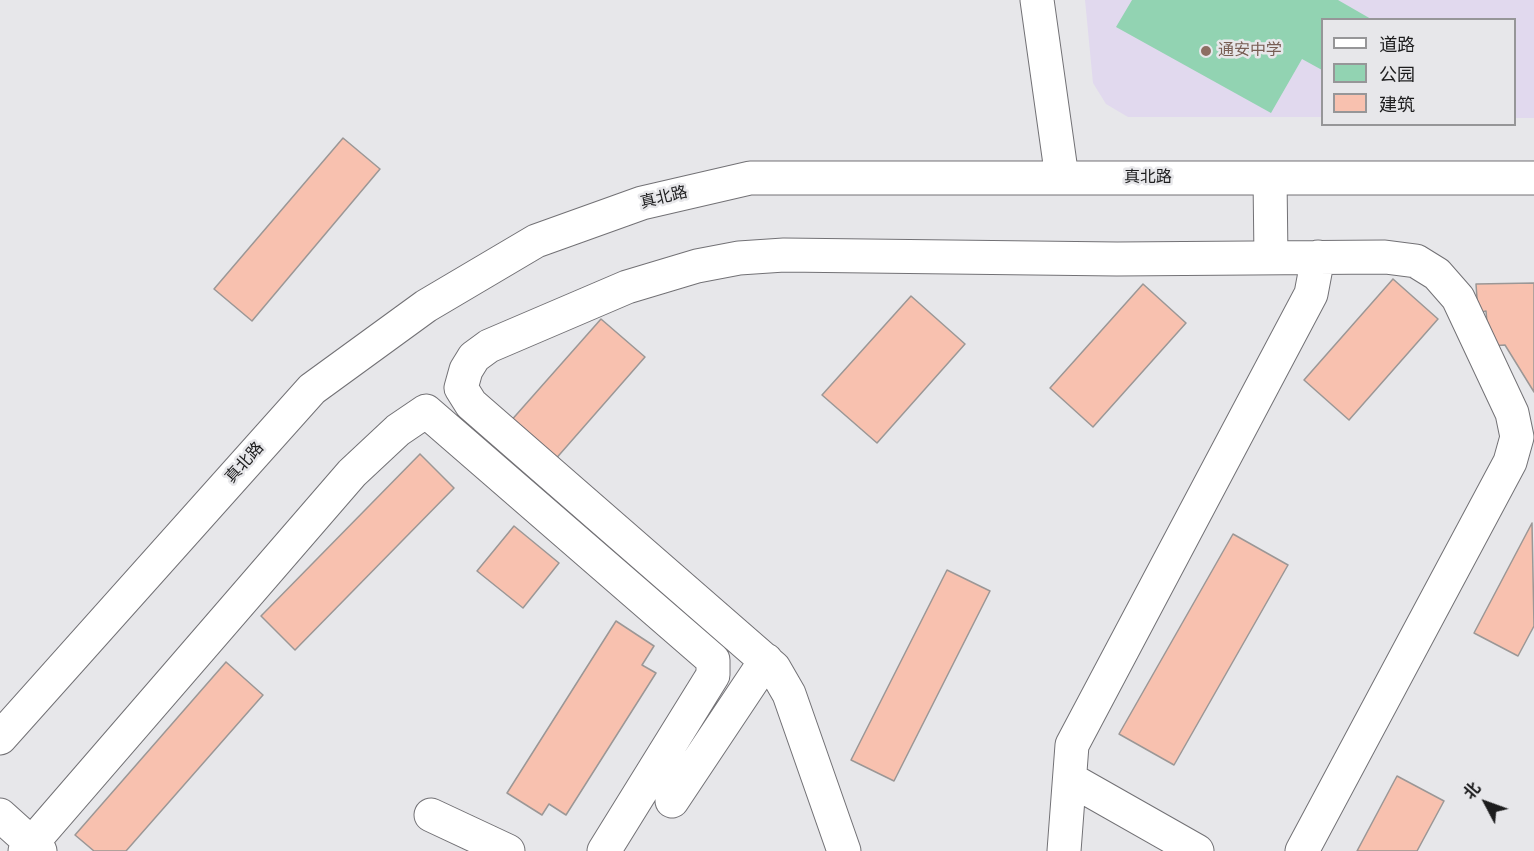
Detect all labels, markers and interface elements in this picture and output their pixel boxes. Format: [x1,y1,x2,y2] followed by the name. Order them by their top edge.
[1321,18,1516,126] legend
[1379,34,1415,56] text: 道路
[1218,41,1282,61] place label: 通安中学
[1199,44,1213,58] marker: 通安中学
[1379,64,1415,86] text: 公园
[1379,94,1415,116] text: 建筑
[1124,168,1172,188] street label: 真北路
[638,183,690,213] street label: 真北路
[222,439,268,487] street label: 真北路
[1456,773,1516,833] north arrow
[1460,779,1485,804] text: 北

